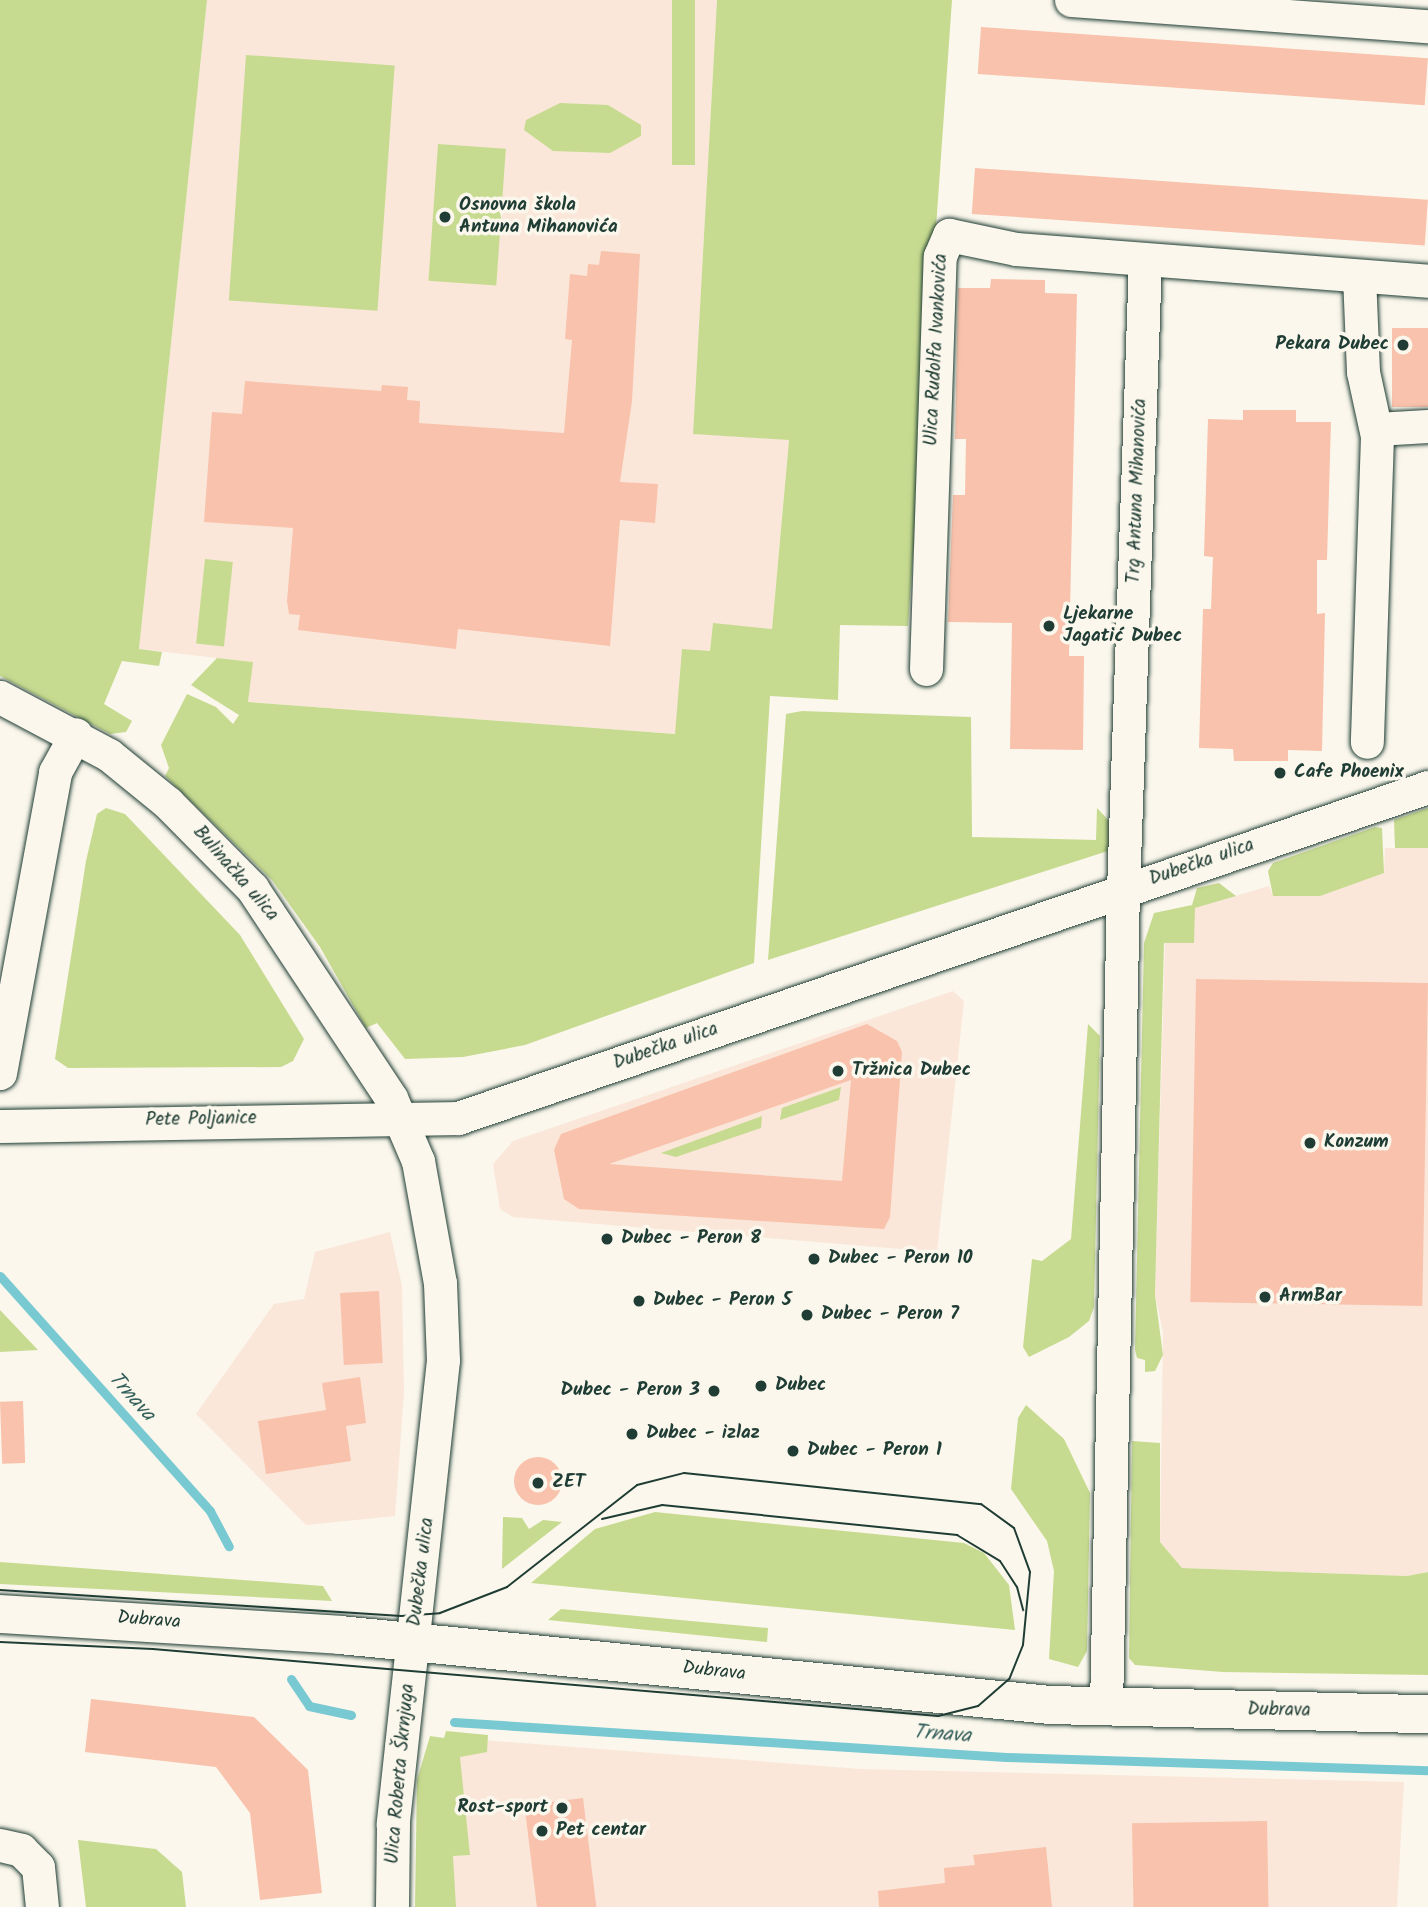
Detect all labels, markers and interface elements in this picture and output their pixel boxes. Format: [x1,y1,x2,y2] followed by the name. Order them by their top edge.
[459,195,618,239] place label: Osnovna škola Antuna Mihanovića
[437,209,453,225] marker: Osnovna škola Antuna Mihanovića
[921,253,953,447] street label: Ulica Rudolfa Ivankovića
[1275,334,1389,356] place label: Pekara Dubec
[1395,337,1411,353] marker: Pekara Dubec
[1123,398,1153,584] street label: Trg Antuna Mihanovića
[1063,604,1182,648] place label: Ljekarne Jagatić Dubec
[1041,618,1057,634] marker: Ljekarne Jagatić Dubec
[1294,762,1404,784] place label: Cafe Phoenix
[1272,765,1288,781] marker: Cafe Phoenix
[187,822,283,926] street label: Bulinačka ulica
[1147,834,1257,892] street label: Dubečka ulica
[611,1018,721,1076] street label: Dubečka ulica
[852,1060,971,1082] place label: Tržnica Dubec
[830,1063,846,1079] marker: Tržnica Dubec
[145,1108,257,1132] street label: Pete Poljanice
[1324,1132,1389,1154] place label: Konzum
[1302,1135,1318,1151] marker: Konzum
[621,1228,761,1250] place label: Dubec - Peron 8
[599,1231,615,1247] marker: Dubec - Peron 8
[828,1248,973,1270] place label: Dubec - Peron 10
[806,1251,822,1267] marker: Dubec - Peron 10
[1279,1286,1342,1308] place label: ArmBar
[1257,1289,1273,1305] marker: ArmBar
[653,1290,792,1312] place label: Dubec - Peron 5
[631,1293,647,1309] marker: Dubec - Peron 5
[821,1304,959,1326] place label: Dubec - Peron 7
[799,1307,815,1323] marker: Dubec - Peron 7
[102,1367,160,1427] water label: Trnava
[775,1375,826,1397] place label: Dubec
[753,1378,769,1394] marker: Dubec
[561,1380,700,1402] place label: Dubec - Peron 3
[706,1383,722,1399] marker: Dubec - Peron 3
[646,1423,760,1445] place label: Dubec - izlaz
[624,1426,640,1442] marker: Dubec - izlaz
[807,1440,942,1462] place label: Dubec - Peron 1
[785,1443,801,1459] marker: Dubec - Peron 1
[552,1472,585,1494] place label: ZET
[530,1475,546,1491] marker: ZET
[404,1516,440,1628] street label: Dubečka ulica
[117,1607,181,1635] street label: Dubrava
[681,1657,747,1687] street label: Dubrava
[382,1683,420,1865] street label: Ulica Roberta Škrnjuga
[1247,1699,1311,1723] street label: Dubrava
[912,1720,972,1750] water label: Trnava
[457,1797,548,1819] place label: Rost-sport
[554,1800,570,1816] marker: Rost-sport
[556,1820,646,1842] place label: Pet centar
[534,1823,550,1839] marker: Pet centar

